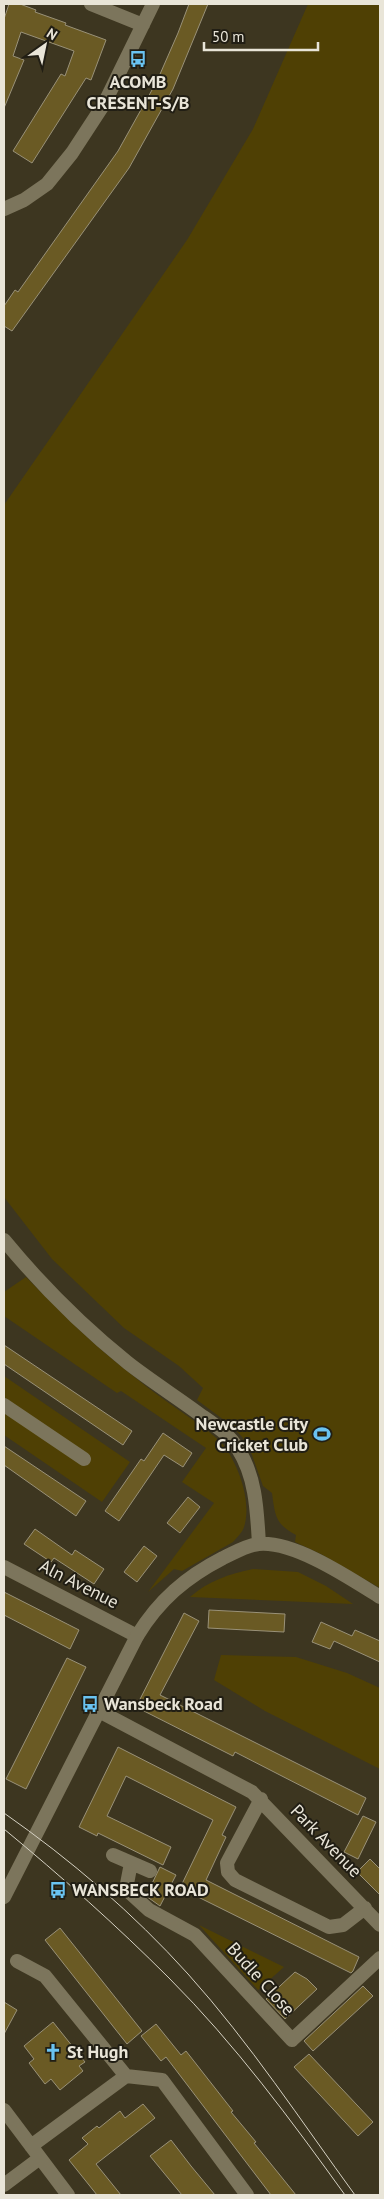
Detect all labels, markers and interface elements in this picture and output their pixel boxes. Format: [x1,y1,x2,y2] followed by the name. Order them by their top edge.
[20,20,70,70] north arrow
[204,20,318,52] scale bar
[43,24,61,44] text: N
[212,27,245,46] text: 50 m
[128,49,148,69] bus stop icon: ACOMB CRESENT-S/B
[87,70,189,114] place label: ACOMB CRESENT-S/B
[196,1412,308,1456] place label: Newcastle City Cricket Club
[312,1424,332,1444] sports icon: Newcastle City Cricket Club
[36,1554,123,1613] street label: Aln Avenue
[104,1692,223,1715] place label: Wansbeck Road
[80,1694,100,1714] bus stop icon: Wansbeck Road
[286,1799,367,1882] street label: Park Avenue
[72,1878,209,1901] place label: WANSBECK ROAD
[48,1880,68,1900] bus stop icon: WANSBECK ROAD
[222,1937,300,2020] street label: Budle Close
[67,2040,128,2063] place label: St Hugh
[43,2042,63,2062] church icon: St Hugh

